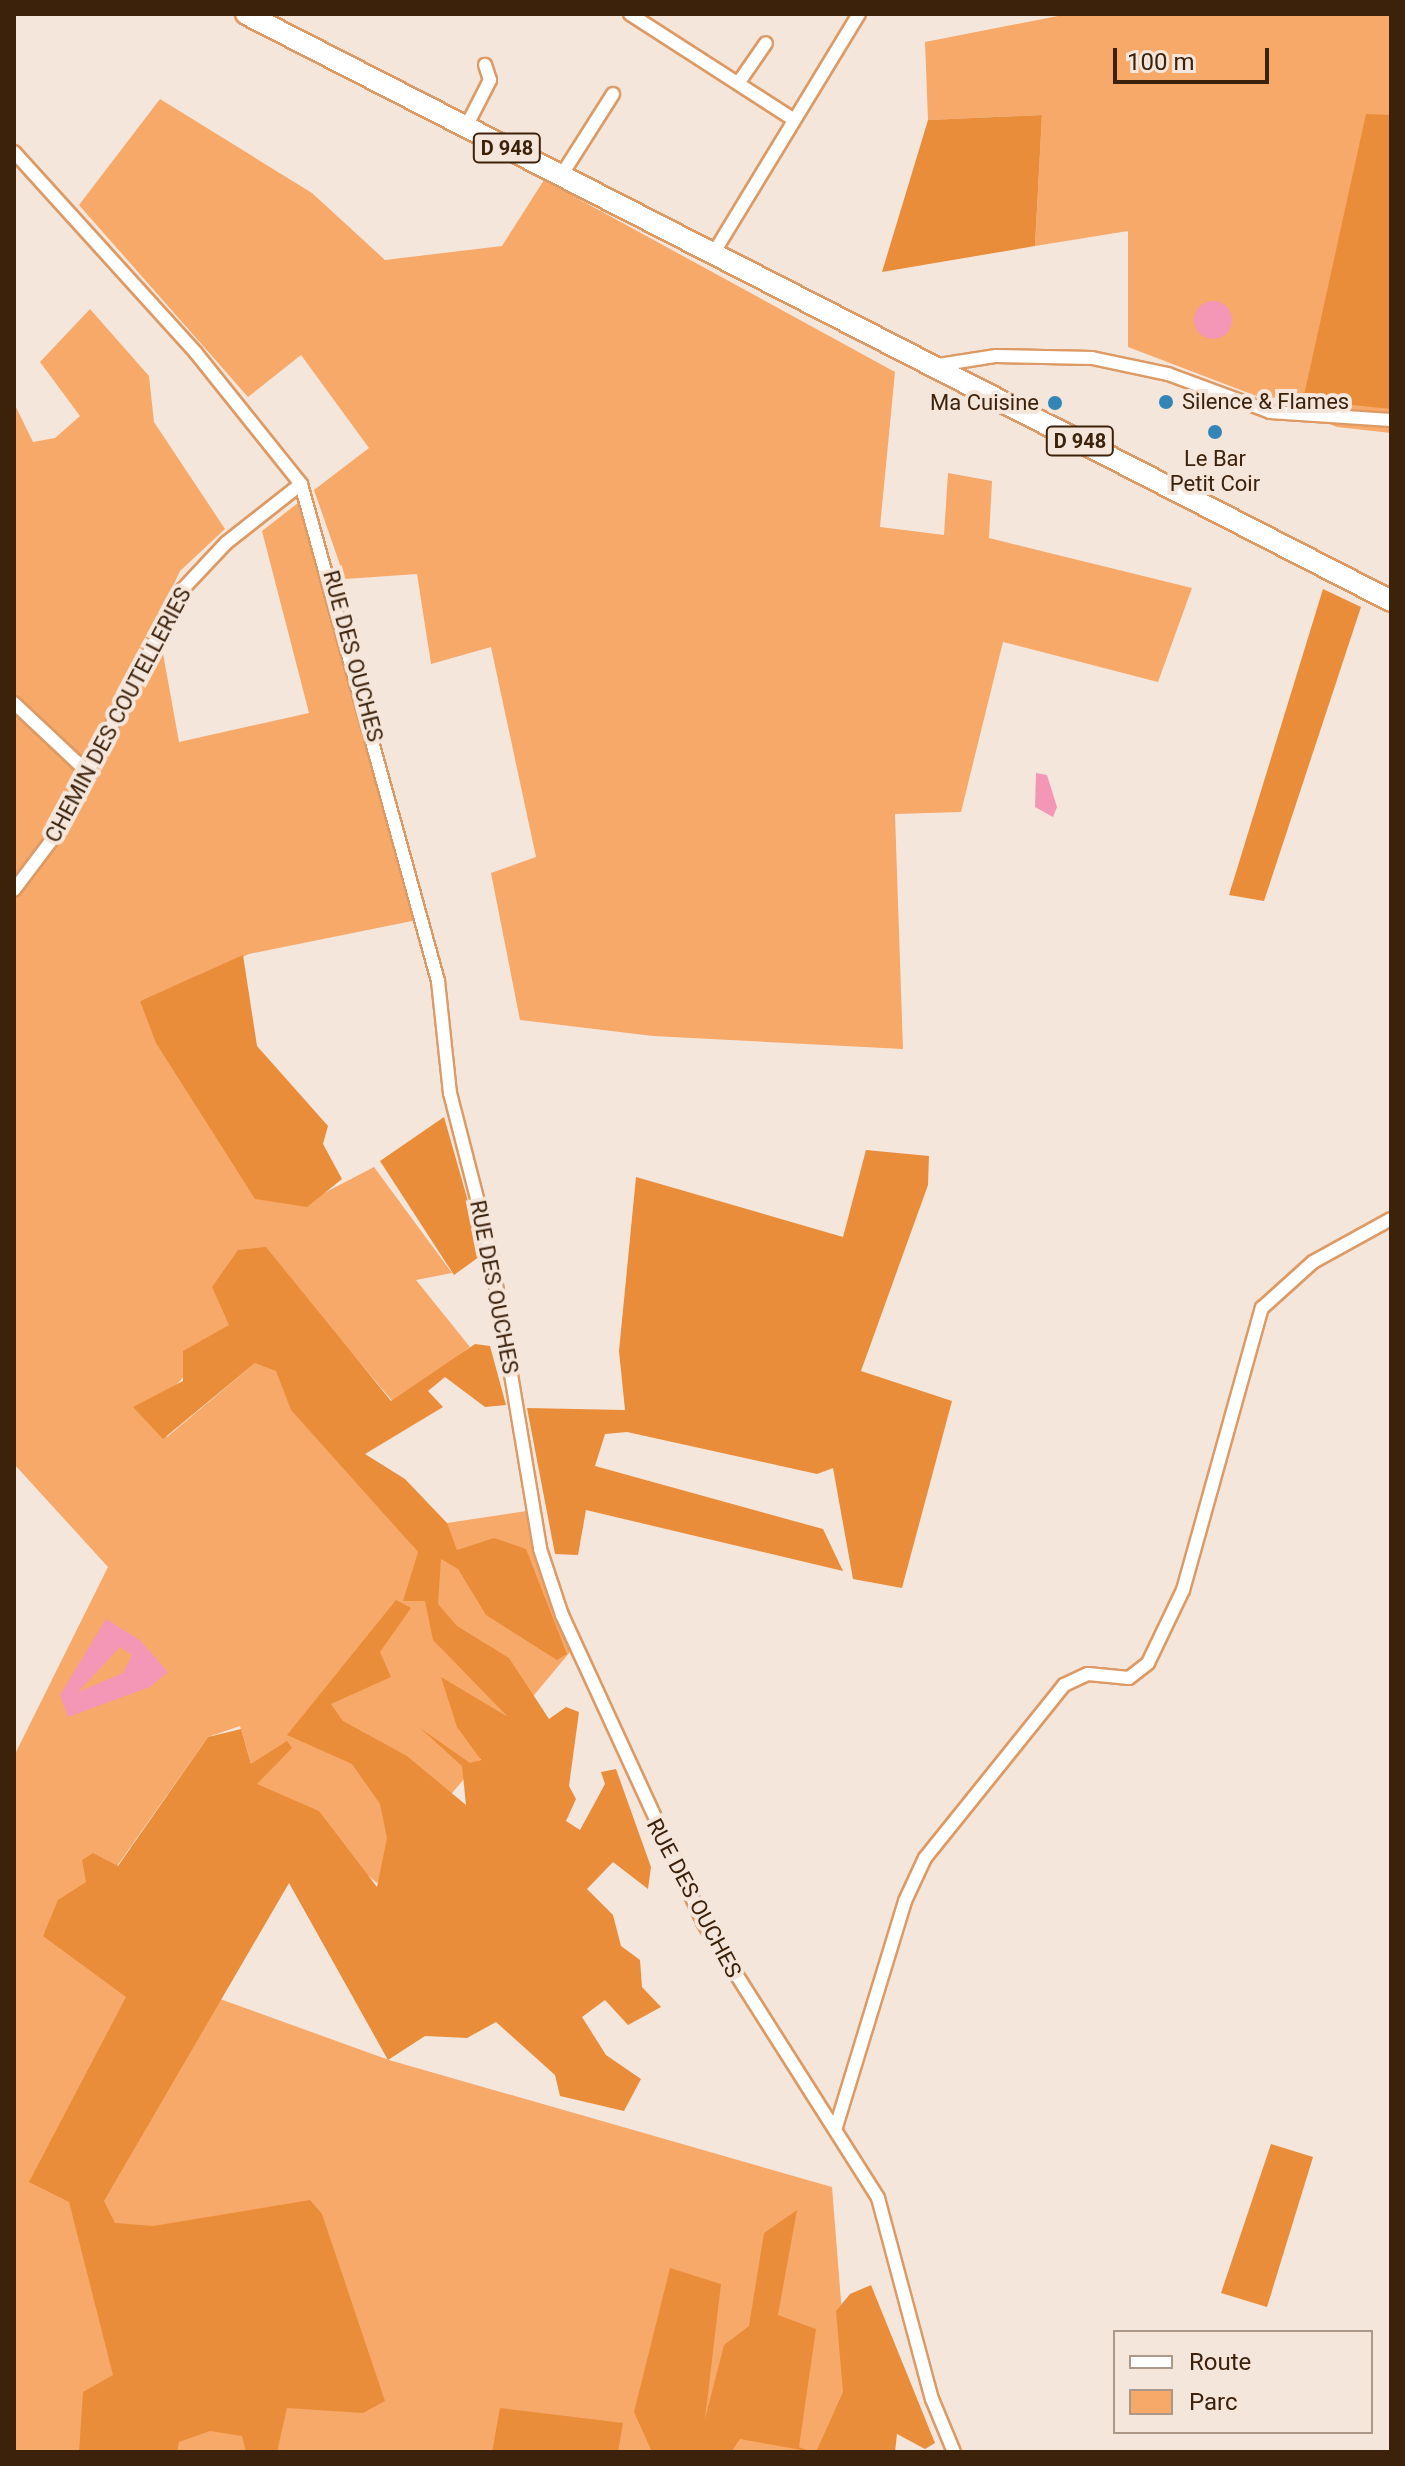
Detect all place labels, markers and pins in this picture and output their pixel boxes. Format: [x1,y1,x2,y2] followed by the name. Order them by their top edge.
[1182,389,1349,415] place label: Silence & Flames
[930,390,1039,416] place label: Ma Cuisine
[1157,393,1175,411] marker: Silence & Flames
[1046,394,1064,412] marker: Ma Cuisine
[1206,423,1224,441] marker: Le Bar Petit Coir
[1170,445,1260,496] place label: Le Bar Petit Coir

